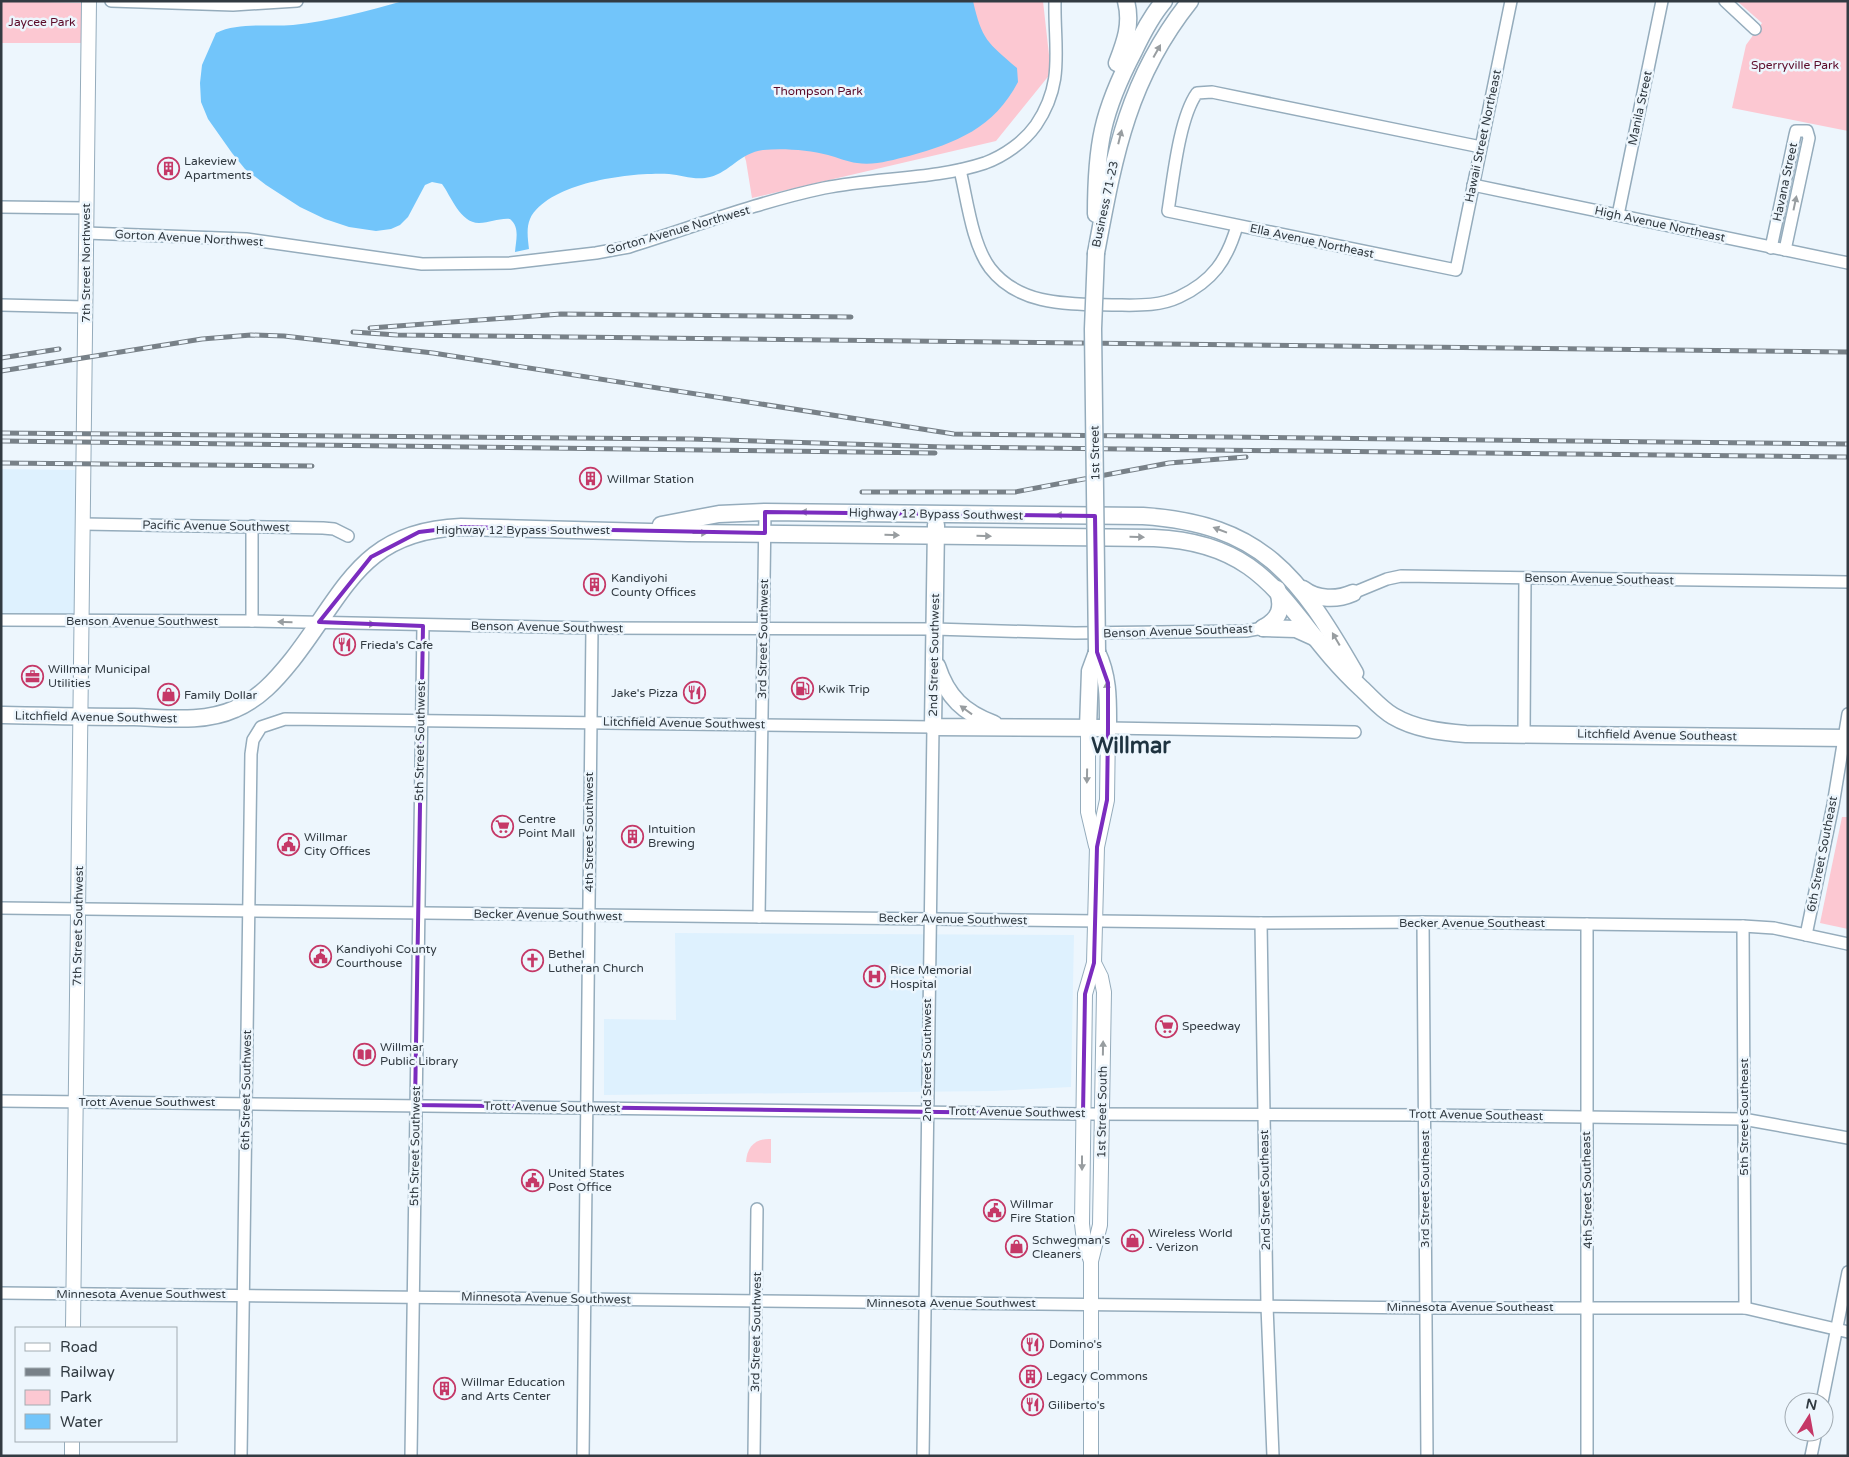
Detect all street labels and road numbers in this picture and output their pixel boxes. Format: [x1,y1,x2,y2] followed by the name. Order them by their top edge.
[1462,68,1504,204] street label: Hawaii Street Northeast
[1625,69,1655,147] street label: Manila Street
[1770,141,1800,223] street label: Havana Street
[1089,159,1121,249] street label: Business 71-23
[79,203,93,323] street label: 7th Street Northwest
[604,203,752,257] street label: Gorton Avenue Northwest
[1593,203,1727,245] street label: High Avenue Northeast
[1249,221,1376,261] street label: Ella Avenue Northeast
[114,227,264,249] street label: Gorton Avenue Northwest
[1088,425,1102,481] street label: 1st Street
[849,505,1024,523] street label: Highway 12 Bypass Southwest
[142,518,290,534] street label: Pacific Avenue Southwest
[436,523,611,537] street label: Highway 12 Bypass Southwest
[1524,571,1674,587] street label: Benson Avenue Southeast
[755,578,771,699] street label: 3rd Street Southwest
[926,593,942,717] street label: 2nd Street Southwest
[66,614,219,628] street label: Benson Avenue Southwest
[471,619,624,635] street label: Benson Avenue Southwest
[1103,621,1253,641] street label: Benson Avenue Southeast
[412,680,428,801] street label: 5th Street Southwest
[15,709,178,725] street label: Litchfield Avenue Southwest
[603,715,766,731] street label: Litchfield Avenue Southwest
[1577,727,1737,743] street label: Litchfield Avenue Southeast
[582,771,596,892] street label: 4th Street Southwest
[1804,794,1840,913] street label: 6th Street Southeast
[70,865,86,986] street label: 7th Street Southwest
[474,907,623,923] street label: Becker Avenue Southwest
[879,911,1028,927] street label: Becker Avenue Southwest
[1399,916,1545,930] street label: Becker Avenue Southeast
[920,998,934,1122] street label: 2nd Street Southwest
[238,1029,254,1150] street label: 6th Street Southwest
[1737,1058,1751,1176] street label: 5th Street Southeast
[1094,1066,1110,1158] street label: 1st Street South
[407,1085,423,1206] street label: 5th Street Southwest
[79,1095,216,1109] street label: Trott Avenue Southwest
[483,1099,621,1115] street label: Trott Avenue Southwest
[948,1104,1086,1120] street label: Trott Avenue Southwest
[1409,1107,1544,1123] street label: Trott Avenue Southeast
[1257,1129,1273,1250] street label: 2nd Street Southeast
[1418,1130,1432,1248] street label: 3rd Street Southeast
[1579,1131,1595,1249] street label: 4th Street Southeast
[748,1271,764,1392] street label: 3rd Street Southwest
[56,1287,226,1301] street label: Minnesota Avenue Southwest
[461,1290,631,1306] street label: Minnesota Avenue Southwest
[866,1296,1036,1310] street label: Minnesota Avenue Southwest
[1386,1300,1554,1314] street label: Minnesota Avenue Southeast

